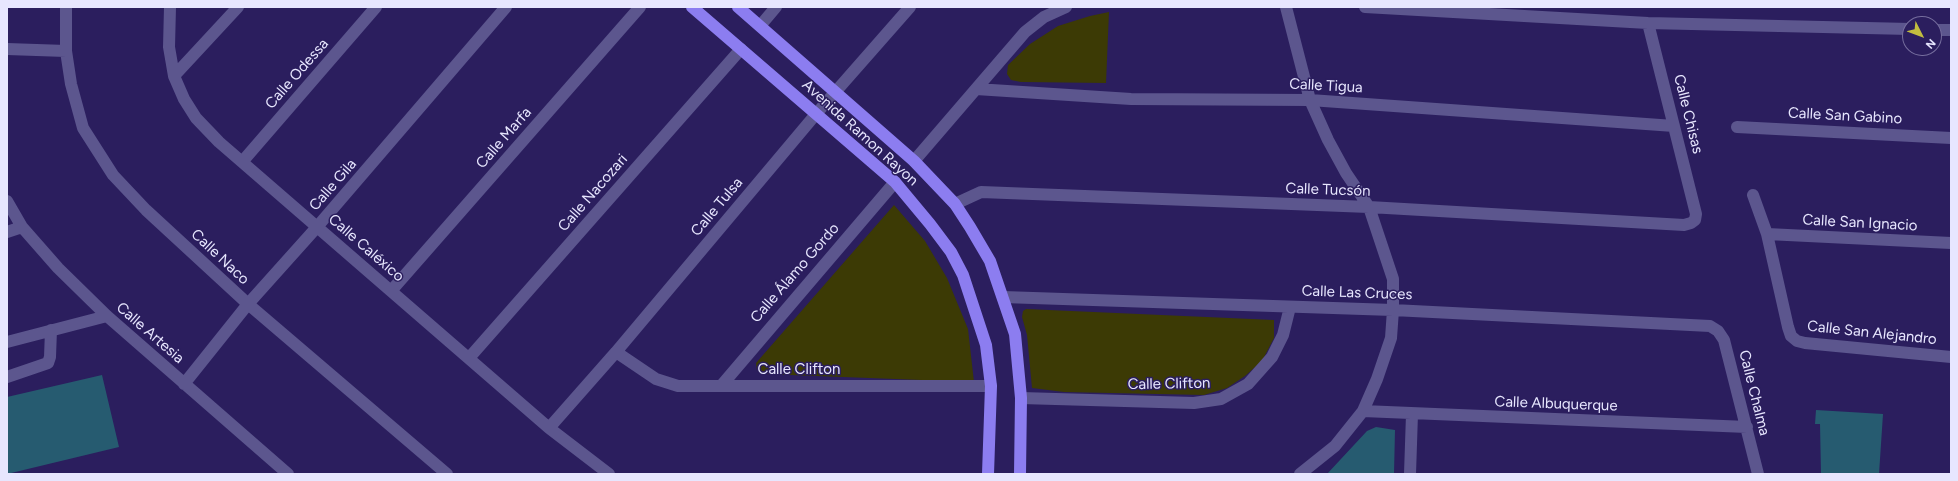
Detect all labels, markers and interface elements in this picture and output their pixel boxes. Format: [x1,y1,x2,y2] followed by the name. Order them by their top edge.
[1902,16,1942,56] north arrow
[262,35,332,113] street label: Calle Odessa
[1923,36,1938,51] text: N
[1669,72,1707,156] street label: Calle Chisas
[1289,75,1363,97] street label: Calle Tigua
[798,76,922,190] street label: Avenida Ramon Rayon
[472,104,536,172] street label: Calle Marfa
[1787,104,1903,128] street label: Calle San Gabino
[555,151,631,235] street label: Calle Nacozari
[306,155,360,215] street label: Calle Gila
[687,174,747,240] street label: Calle Tulsa
[1285,180,1371,200] street label: Calle Tucsón
[325,210,407,286] street label: Calle Caléxico
[1802,211,1918,235] street label: Calle San Ignacio
[747,220,843,326] street label: Calle Álamo Gordo
[187,226,253,288] street label: Calle Naco
[1301,282,1413,304] street label: Calle Las Cruces
[112,299,188,367] street label: Calle Artesia
[1806,317,1938,349] street label: Calle San Alejandro
[1735,348,1773,438] street label: Calle Chalma
[758,361,840,379] street label: Calle Clifton
[1127,374,1211,394] street label: Calle Clifton
[1494,393,1618,415] street label: Calle Albuquerque

